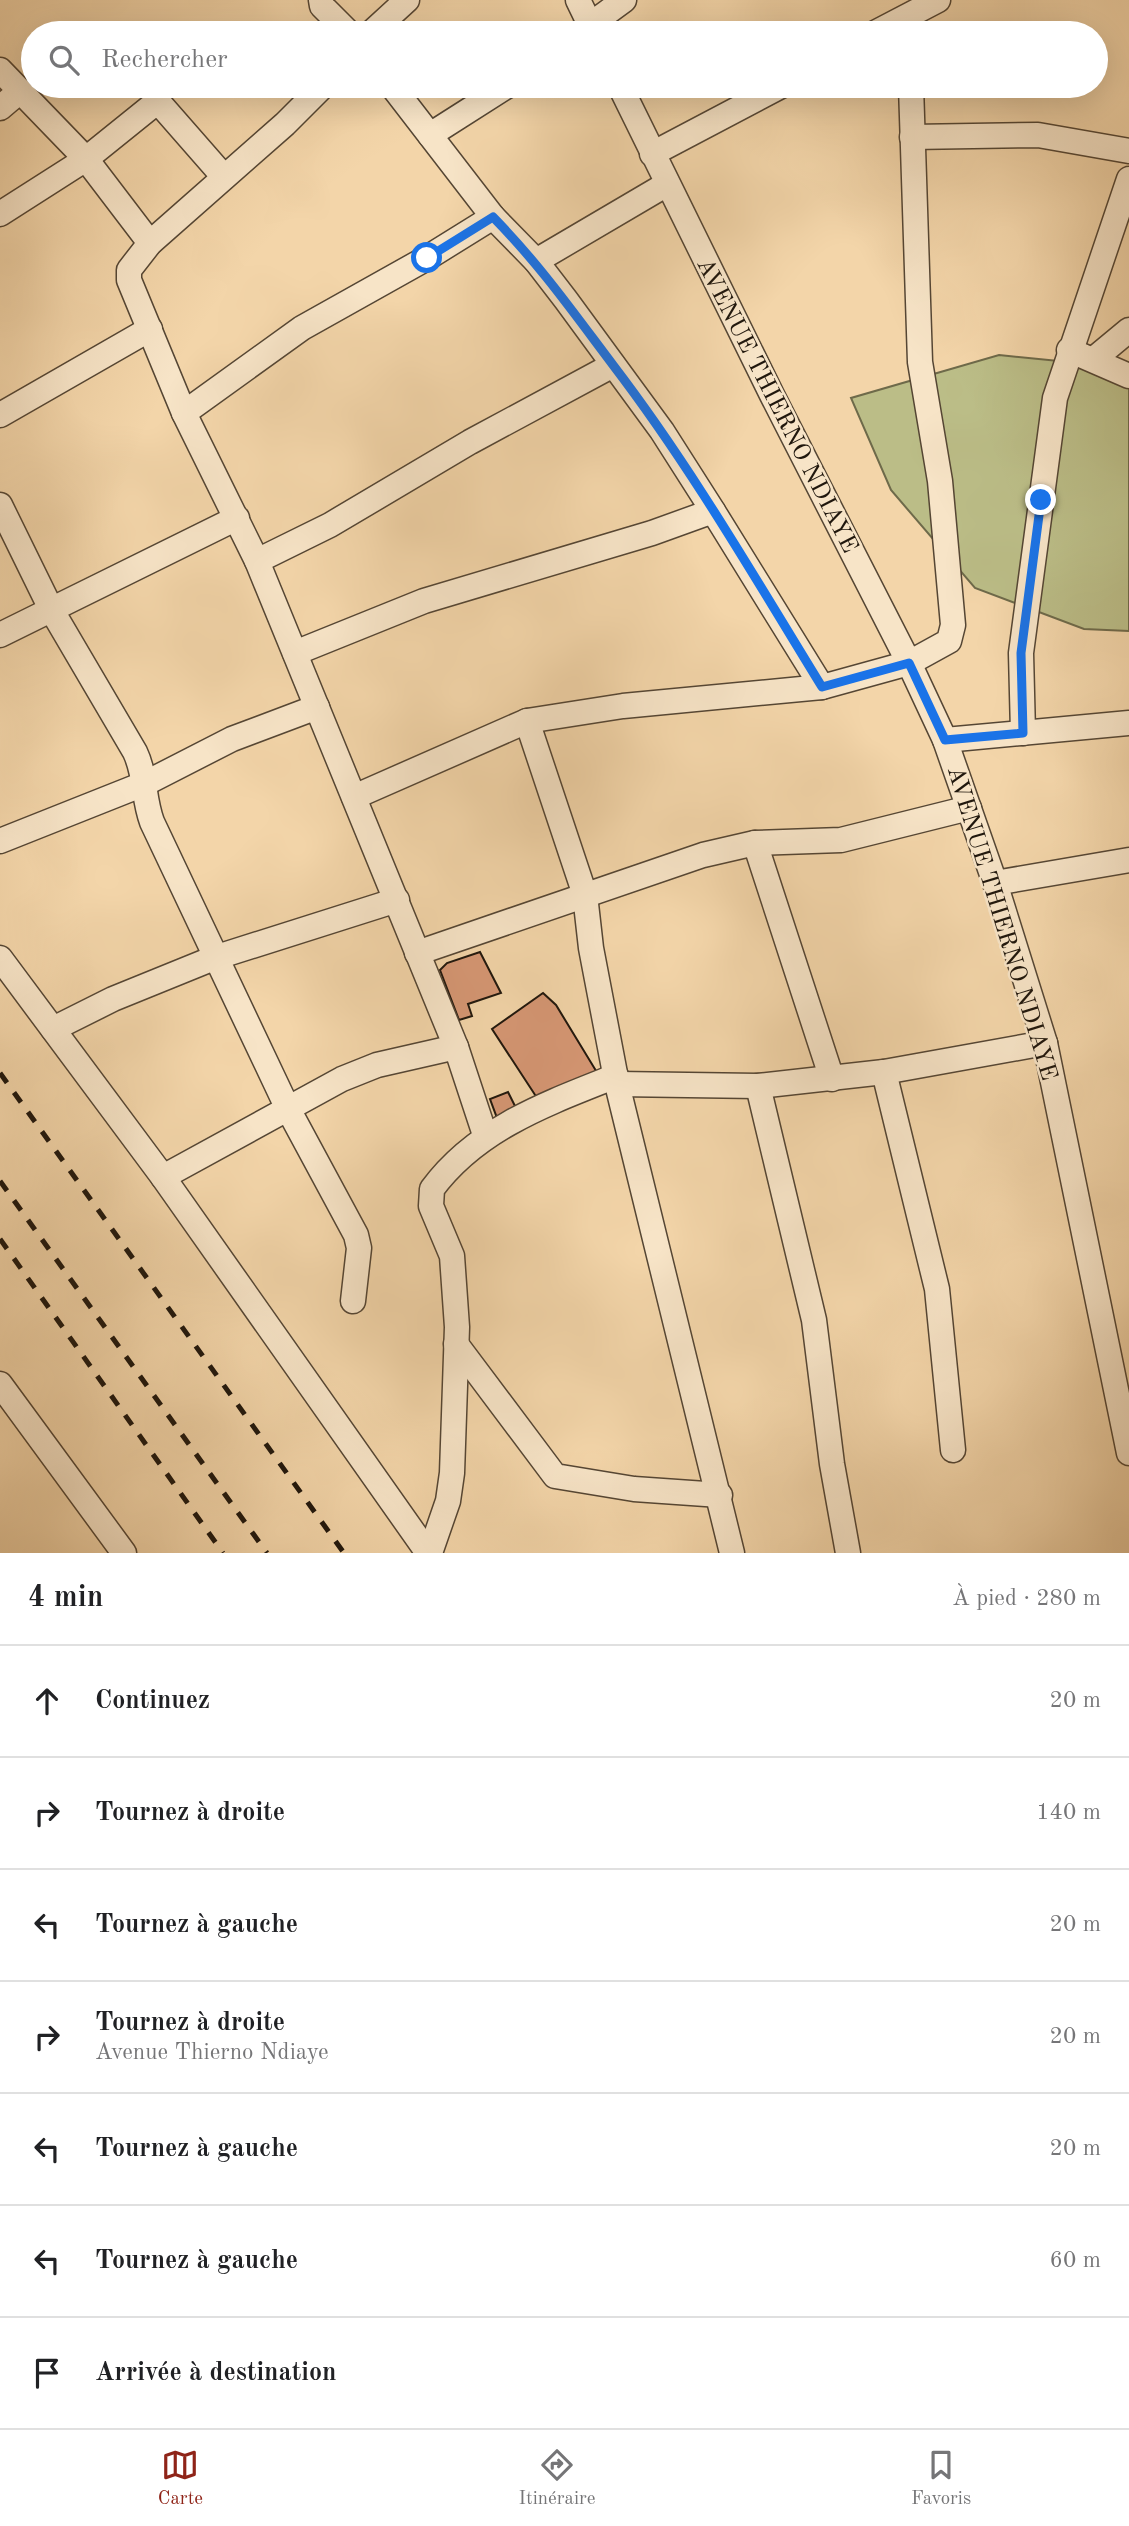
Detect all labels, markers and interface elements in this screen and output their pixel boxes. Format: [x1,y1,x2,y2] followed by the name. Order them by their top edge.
[21,21,1108,98] search box
[45,41,83,79] icon: search
[101,47,228,73] text: Rechercher
[411,242,442,273] route start
[691,255,861,557] street label: AVENUE THIERNO NDIAYE
[1025,484,1056,515] route end
[942,764,1060,1084] street label: AVENUE THIERNO NDIAYE
[28,1583,103,1613] text: 4 min
[952,1587,1101,1610] text: À pied · 280 m
[28,1682,66,1720] icon: ahead
[95,1688,210,1714] text: Continuez
[1050,1689,1101,1712] text: 20 m
[28,1794,66,1832] icon: right
[95,1800,285,1826] text: Tournez à droite
[1036,1801,1101,1824] text: 140 m
[28,1906,66,1944] icon: left
[95,1912,298,1938] text: Tournez à gauche
[1050,1913,1101,1936] text: 20 m
[95,2010,285,2036] text: Tournez à droite
[28,2018,66,2056] icon: right
[1050,2025,1101,2048] text: 20 m
[95,2041,329,2064] text: Avenue Thierno Ndiaye
[28,2130,66,2168] icon: left
[95,2136,298,2162] text: Tournez à gauche
[1050,2137,1101,2160] text: 20 m
[28,2242,66,2280] icon: left
[95,2248,298,2274] text: Tournez à gauche
[1050,2249,1101,2272] text: 60 m
[28,2354,66,2392] icon: arrive
[95,2360,337,2386] text: Arrivée à destination
[158,2446,203,2511] tab: Carte
[519,2446,596,2511] tab: Itinéraire
[911,2446,971,2511] tab: Favoris

